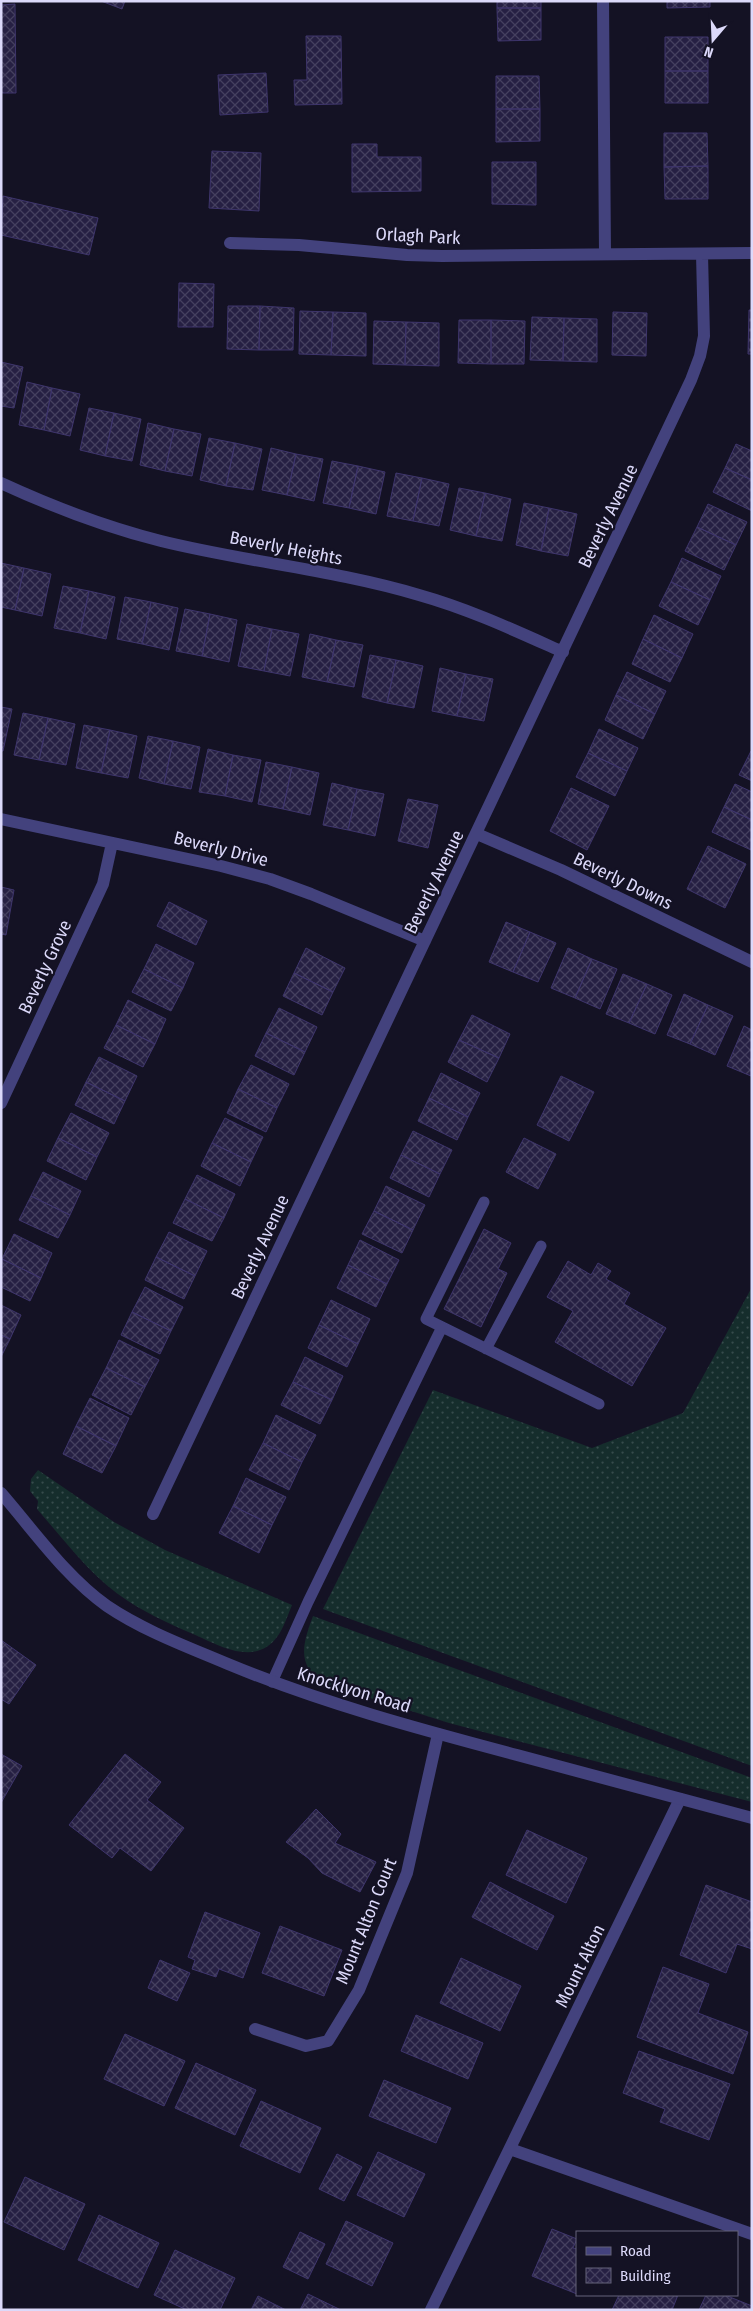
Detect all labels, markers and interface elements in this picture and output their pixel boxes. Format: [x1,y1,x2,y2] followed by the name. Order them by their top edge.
[688,15,738,65] north arrow
[702,42,716,61] text: N
[375,223,462,249] street label: Orlagh Park
[573,460,643,571] street label: Beverly Avenue
[228,526,345,570] street label: Beverly Heights
[399,826,469,937] street label: Beverly Avenue
[171,827,271,871] street label: Beverly Drive
[570,848,676,915] street label: Beverly Downs
[14,917,76,1017] street label: Beverly Grove
[226,1191,294,1303] street label: Beverly Avenue
[295,1662,413,1718] street label: Knocklyon Road
[331,1855,401,1987] street label: Mount Alton Court
[550,1921,610,2011] street label: Mount Alton
[576,2231,738,2296] legend
[620,2242,651,2260] text: Road
[620,2267,671,2285] text: Building

